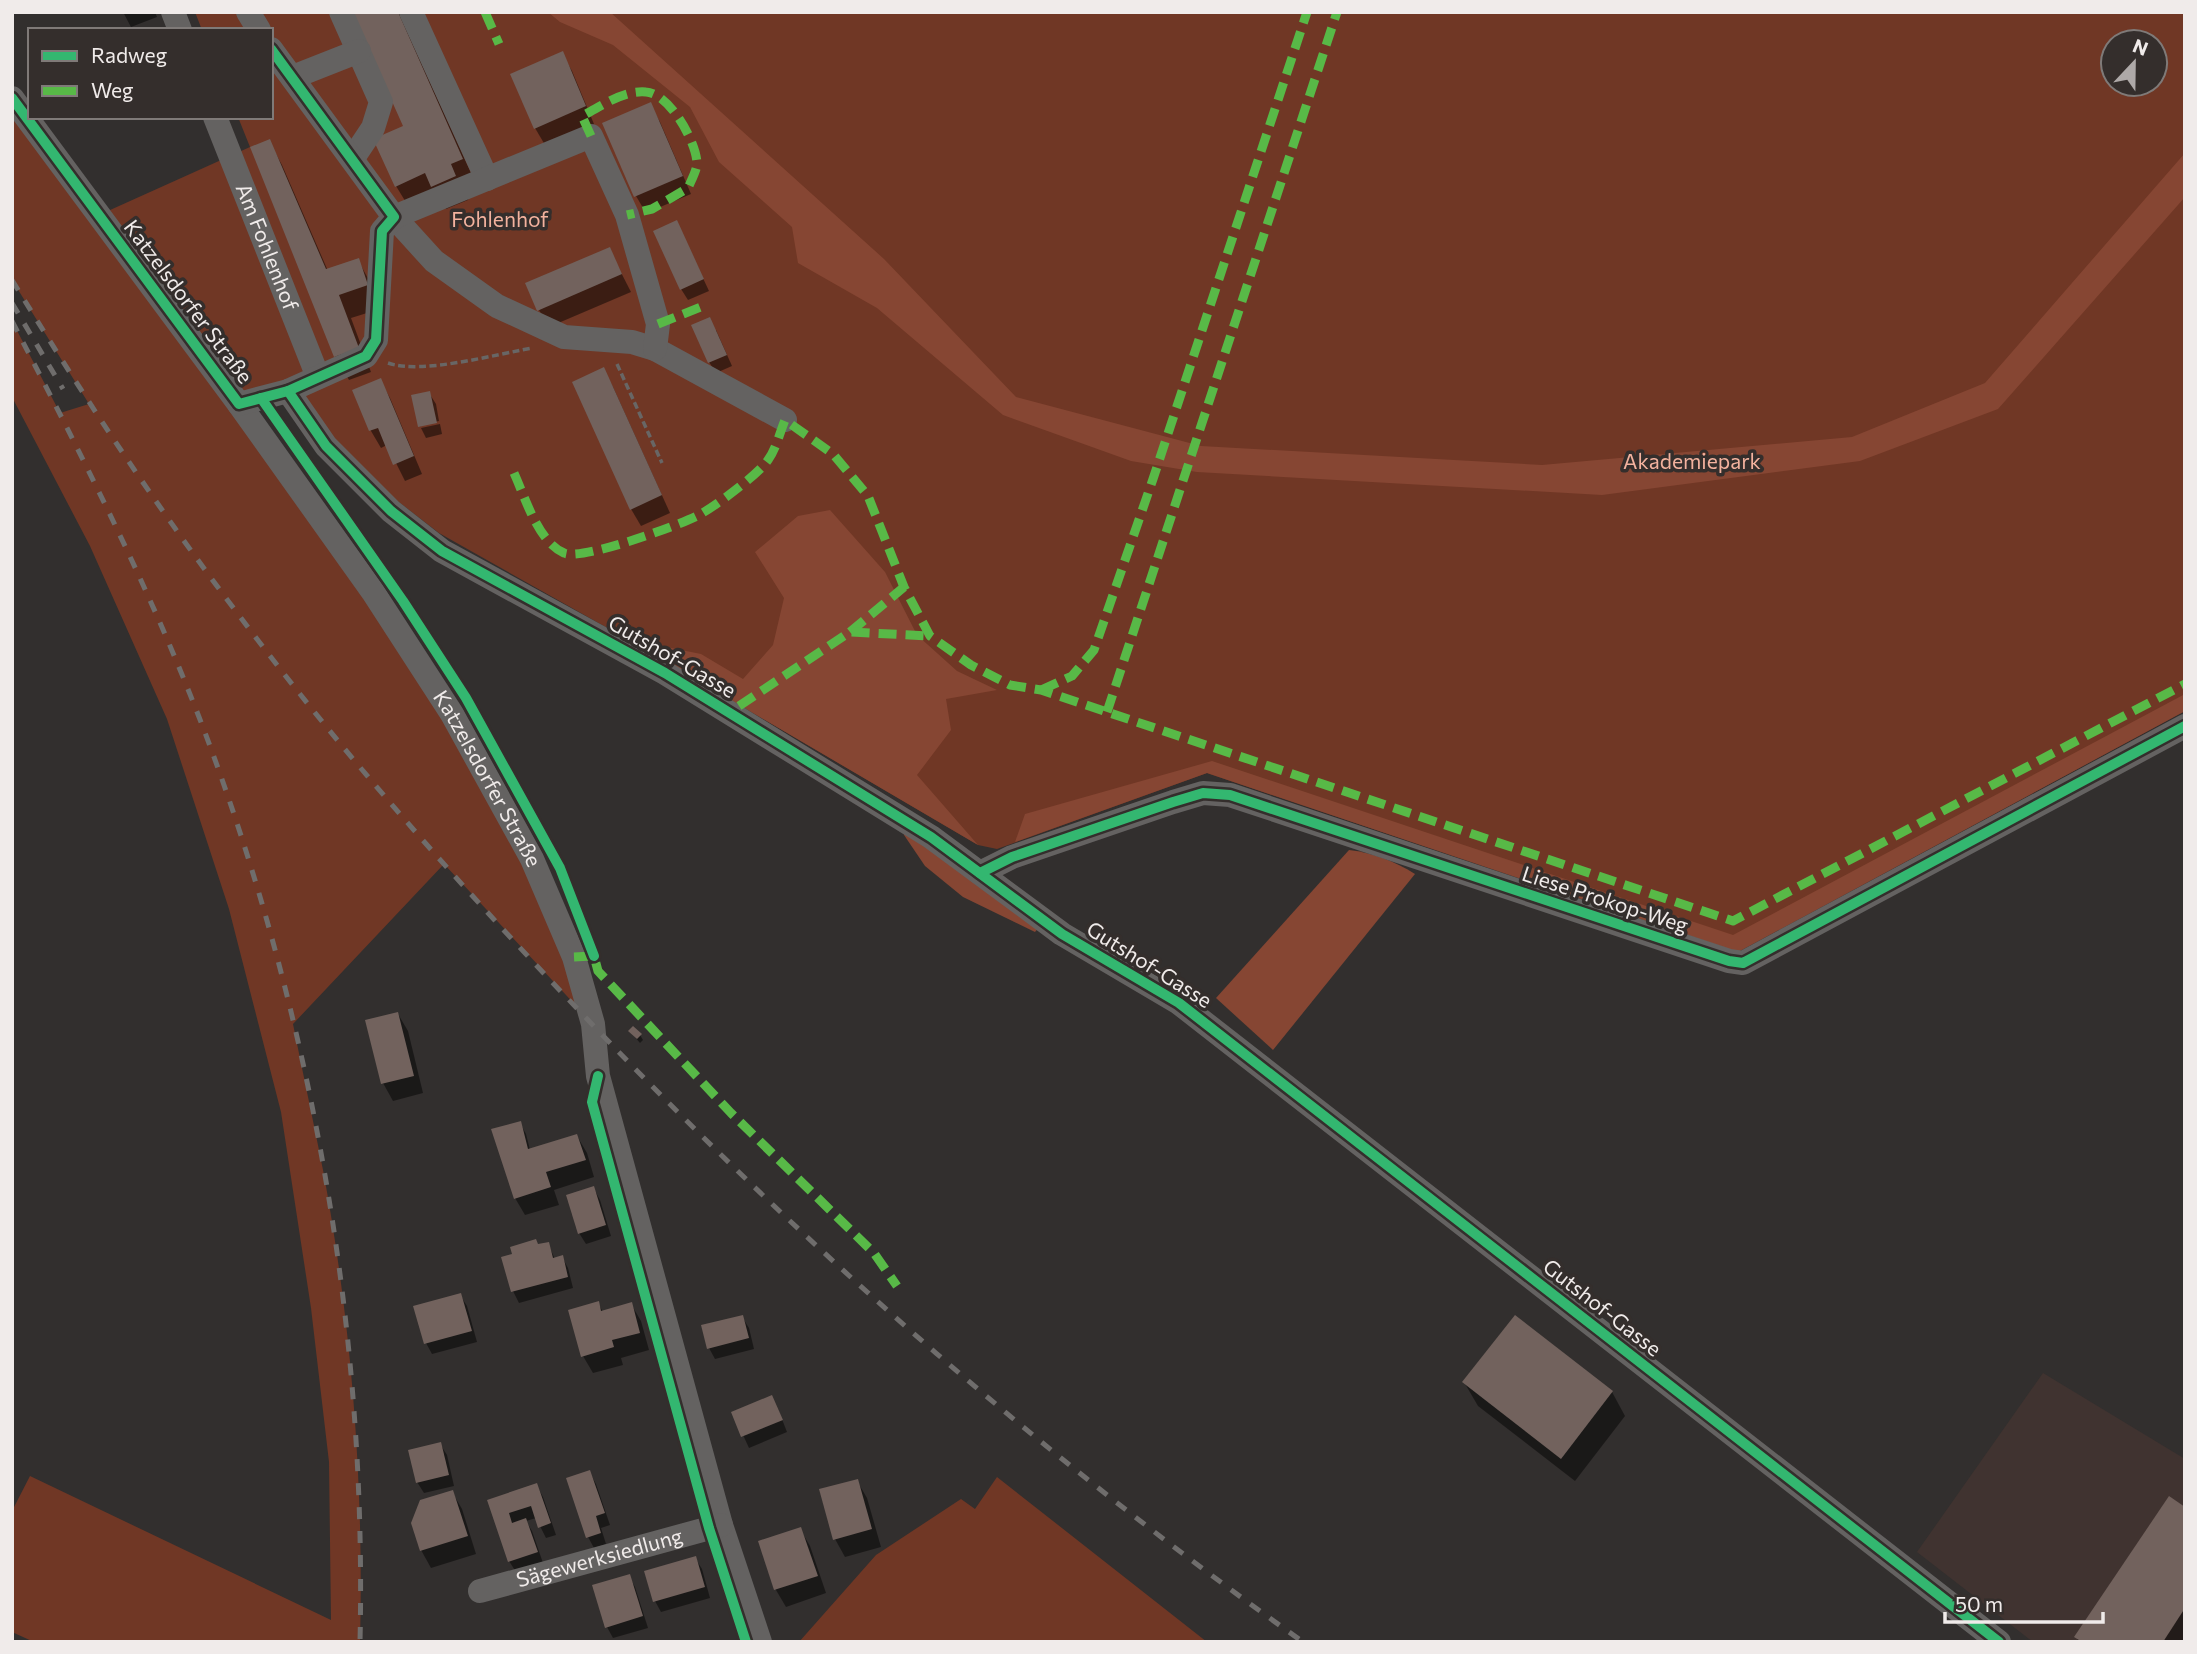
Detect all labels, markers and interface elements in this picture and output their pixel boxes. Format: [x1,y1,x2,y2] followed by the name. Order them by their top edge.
[28,28,273,119] legend
[2099,28,2169,98] north arrow
[2130,33,2151,60] text: N
[91,42,167,67] text: Radweg
[91,77,133,102] text: Weg
[232,180,305,314] street label: Am Fohlenhof
[451,206,549,231] park label: Fohlenhof
[120,214,259,388] street label: Katzelsdorfer Straße
[1623,448,1761,473] park label: Akademiepark
[605,609,741,702] street label: Gutshof-Gasse
[429,685,548,870] street label: Katzelsdorfer Straße
[1519,860,1692,937] street label: Liese Prokop-Weg
[1083,915,1217,1012] street label: Gutshof-Gasse
[1539,1253,1667,1361] street label: Gutshof-Gasse
[513,1522,685,1591] street label: Sägewerksiedlung
[1945,1580,2102,1624] scale bar
[1955,1591,2003,1616] text: 50 m

